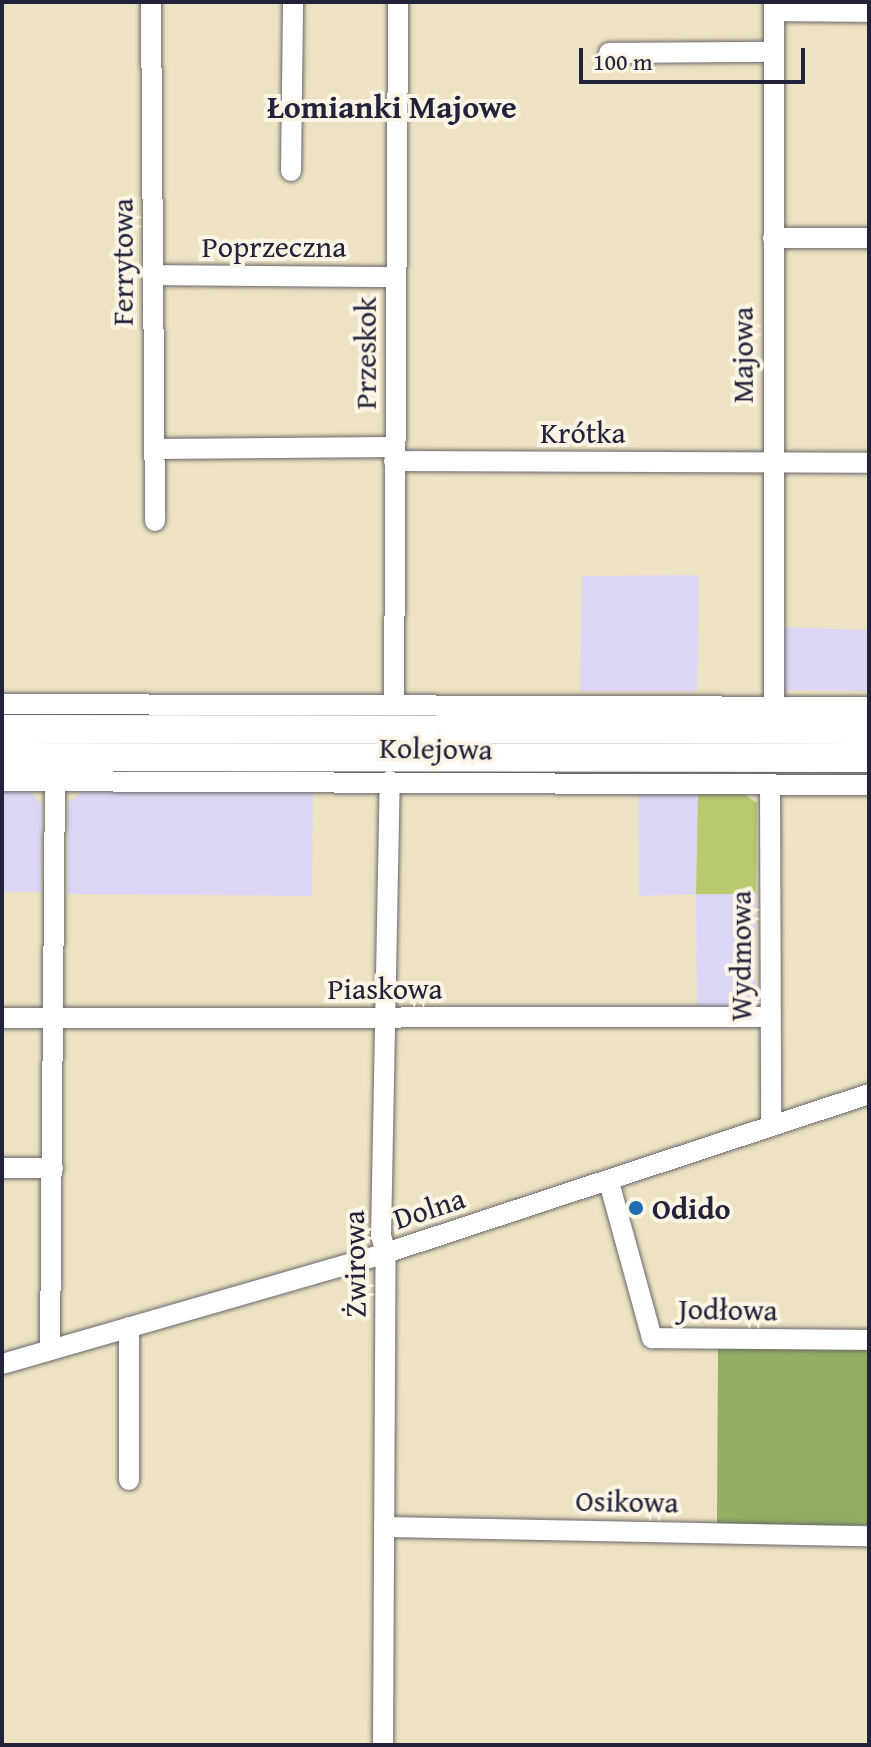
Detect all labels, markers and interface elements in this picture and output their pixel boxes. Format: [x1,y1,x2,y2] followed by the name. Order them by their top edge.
[583,32,809,82] scale bar
[593,44,653,79] text: 100 m
[267,88,517,126] district label: Łomianki Majowe
[104,198,140,326] street label: Ferrytowa
[202,228,346,264] street label: Poprzeczna
[347,297,383,409] street label: Przeskok
[724,307,760,403] street label: Majowa
[540,414,626,450] street label: Krótka
[379,729,493,767] street label: Kolejowa
[722,891,758,1021] street label: Wydmowa
[327,970,443,1006] street label: Piaskowa
[389,1180,469,1236] street label: Dolna
[652,1190,731,1226] place label: Odido
[627,1199,645,1217] marker: Odido
[335,1210,373,1318] street label: Żwirowa
[678,1290,778,1328] street label: Jodłowa
[575,1482,679,1520] street label: Osikowa

